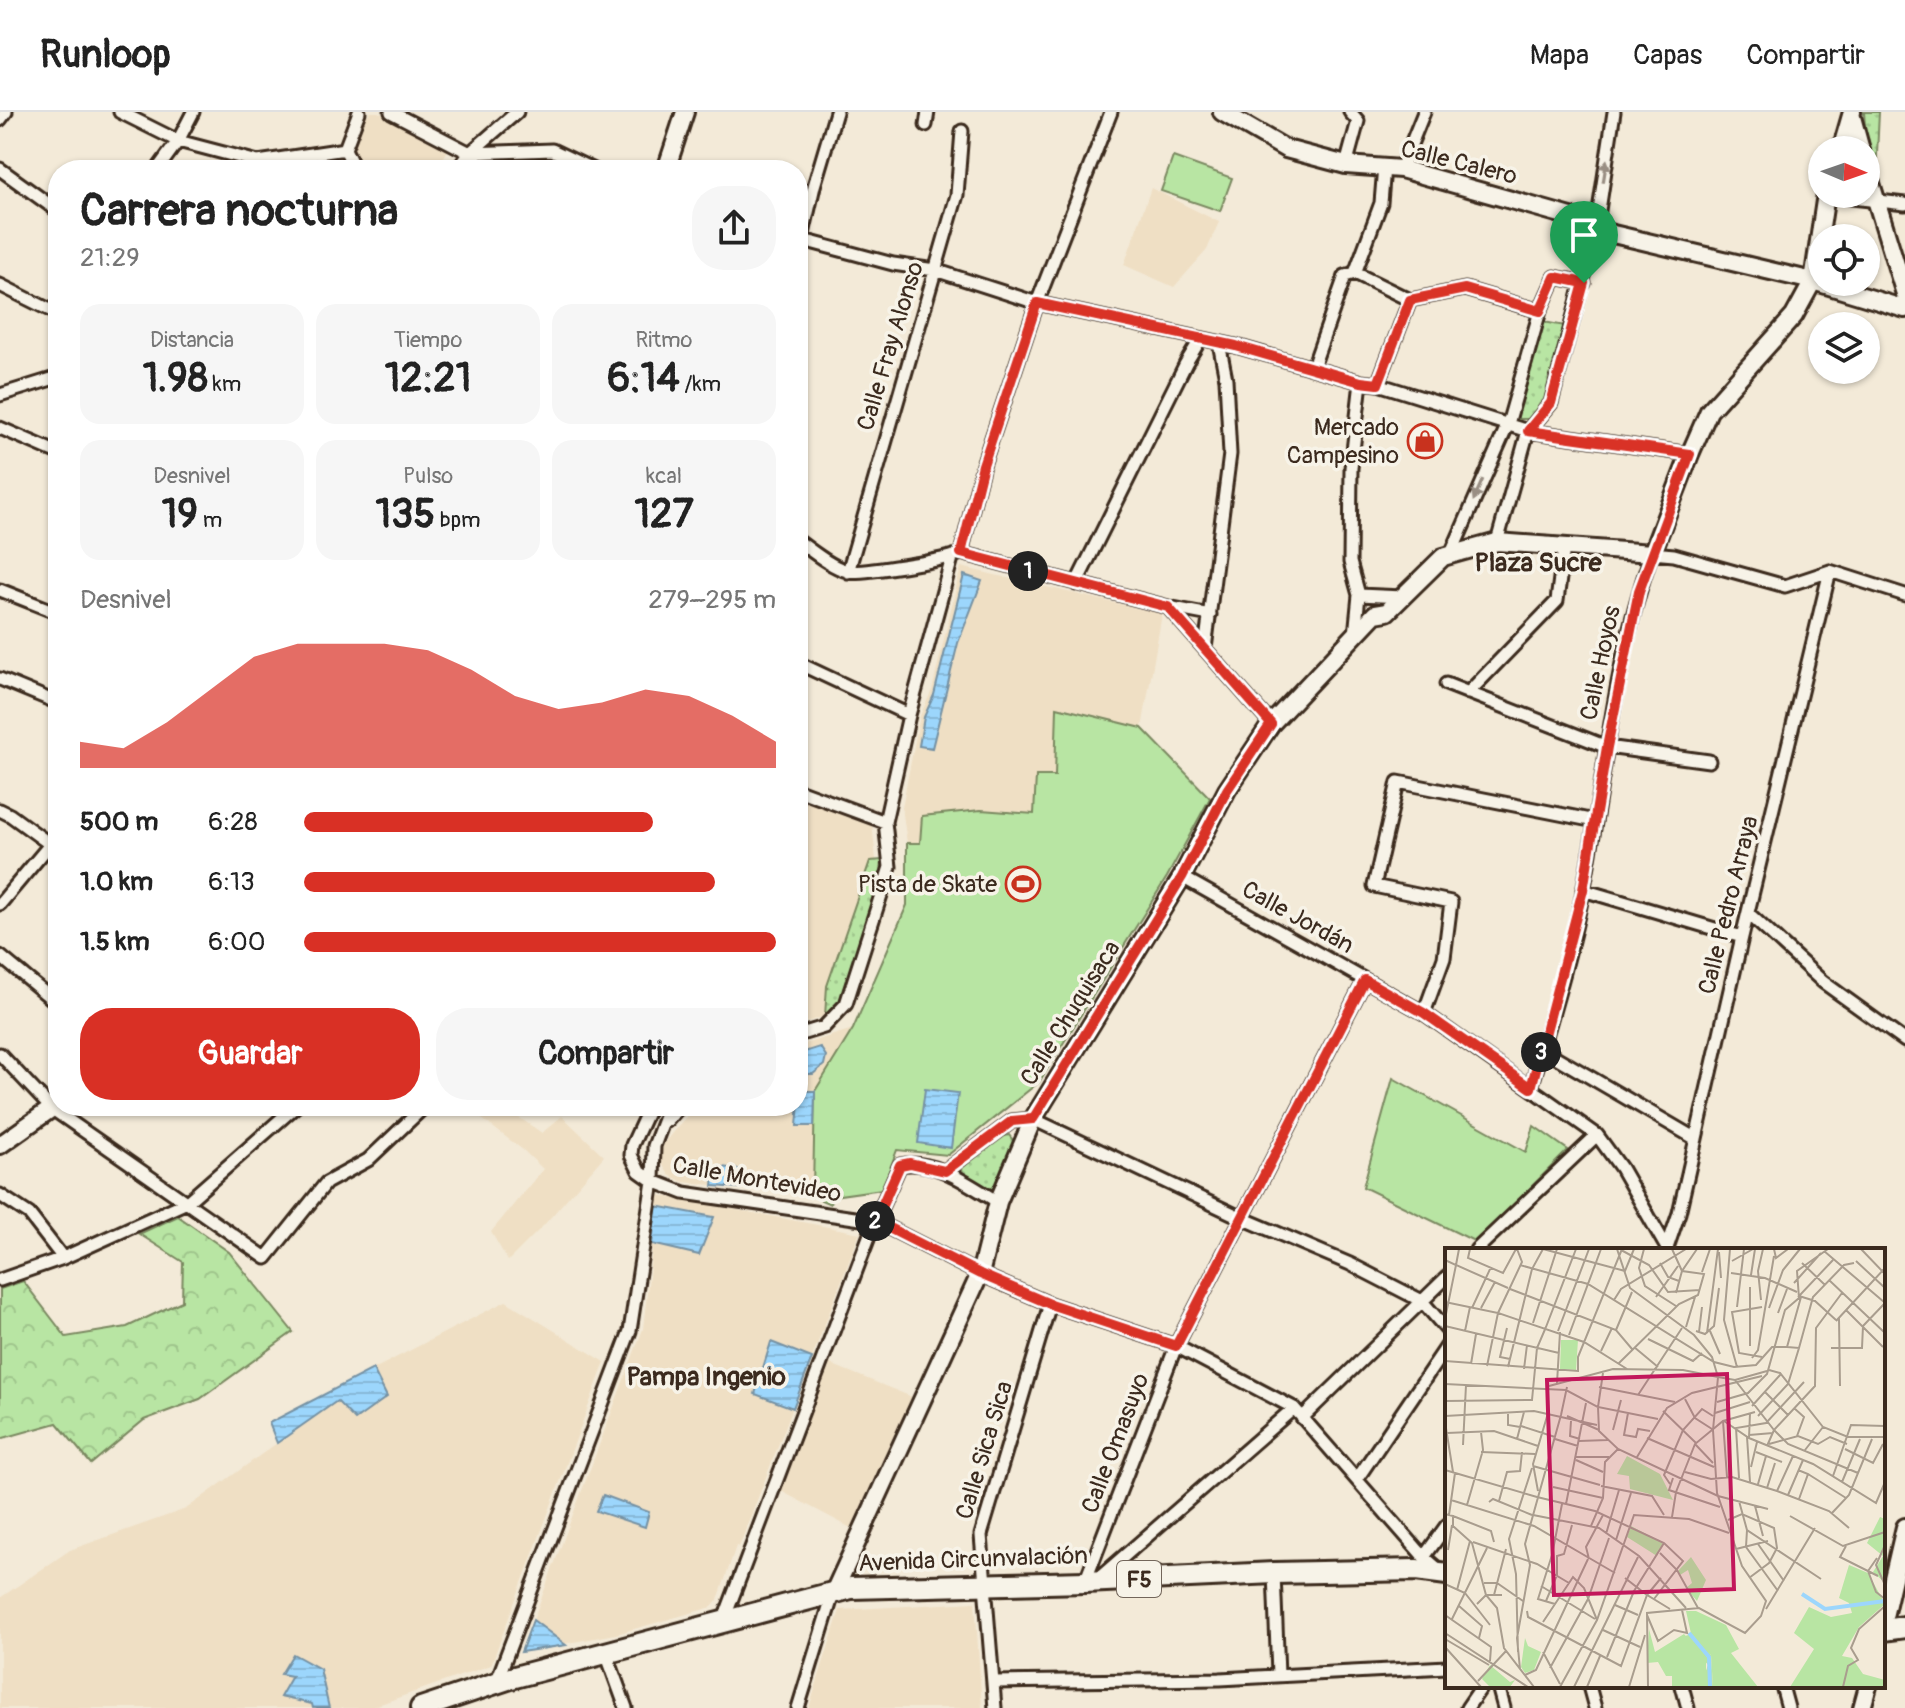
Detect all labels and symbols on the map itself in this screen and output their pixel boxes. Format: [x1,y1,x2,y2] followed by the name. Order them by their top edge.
[1398,134,1520,191] street label: Calle Calero
[1808,136,1880,208] north arrow
[1599,158,1612,183] one-way arrow
[1550,201,1618,283] pin
[851,258,930,434] street label: Calle Fray Alonso
[1287,413,1399,470] place label: Mercado Campesino
[1406,422,1444,460] shop icon: Mercado Campesino
[1472,478,1485,501] one-way arrow
[1475,547,1603,579] district label: Plaza Sucre
[1008,551,1048,591] pin: 1
[1574,603,1627,723] street label: Calle Hoyos
[1692,813,1765,997] street label: Calle Pedro Arraya
[1004,865,1042,903] sports icon: Pista de Skate
[858,870,997,899] place label: Pista de Skate
[1237,875,1359,960] street label: Calle Jordán
[1014,935,1127,1091] street label: Calle Chuquisaca
[1521,1032,1561,1072] pin: 3
[670,1150,844,1209] street label: Calle Montevideo
[855,1201,895,1241] pin: 2
[1445,1248,1885,1688] inset map
[626,1361,786,1393] district label: Pampa Ingenio
[1075,1369,1155,1517] street label: Calle Omasuyo
[950,1378,1019,1523] street label: Calle Sica Sica
[858,1541,1088,1578] street label: Avenida Circunvalación
[1117,1561,1161,1597] road number: F5

